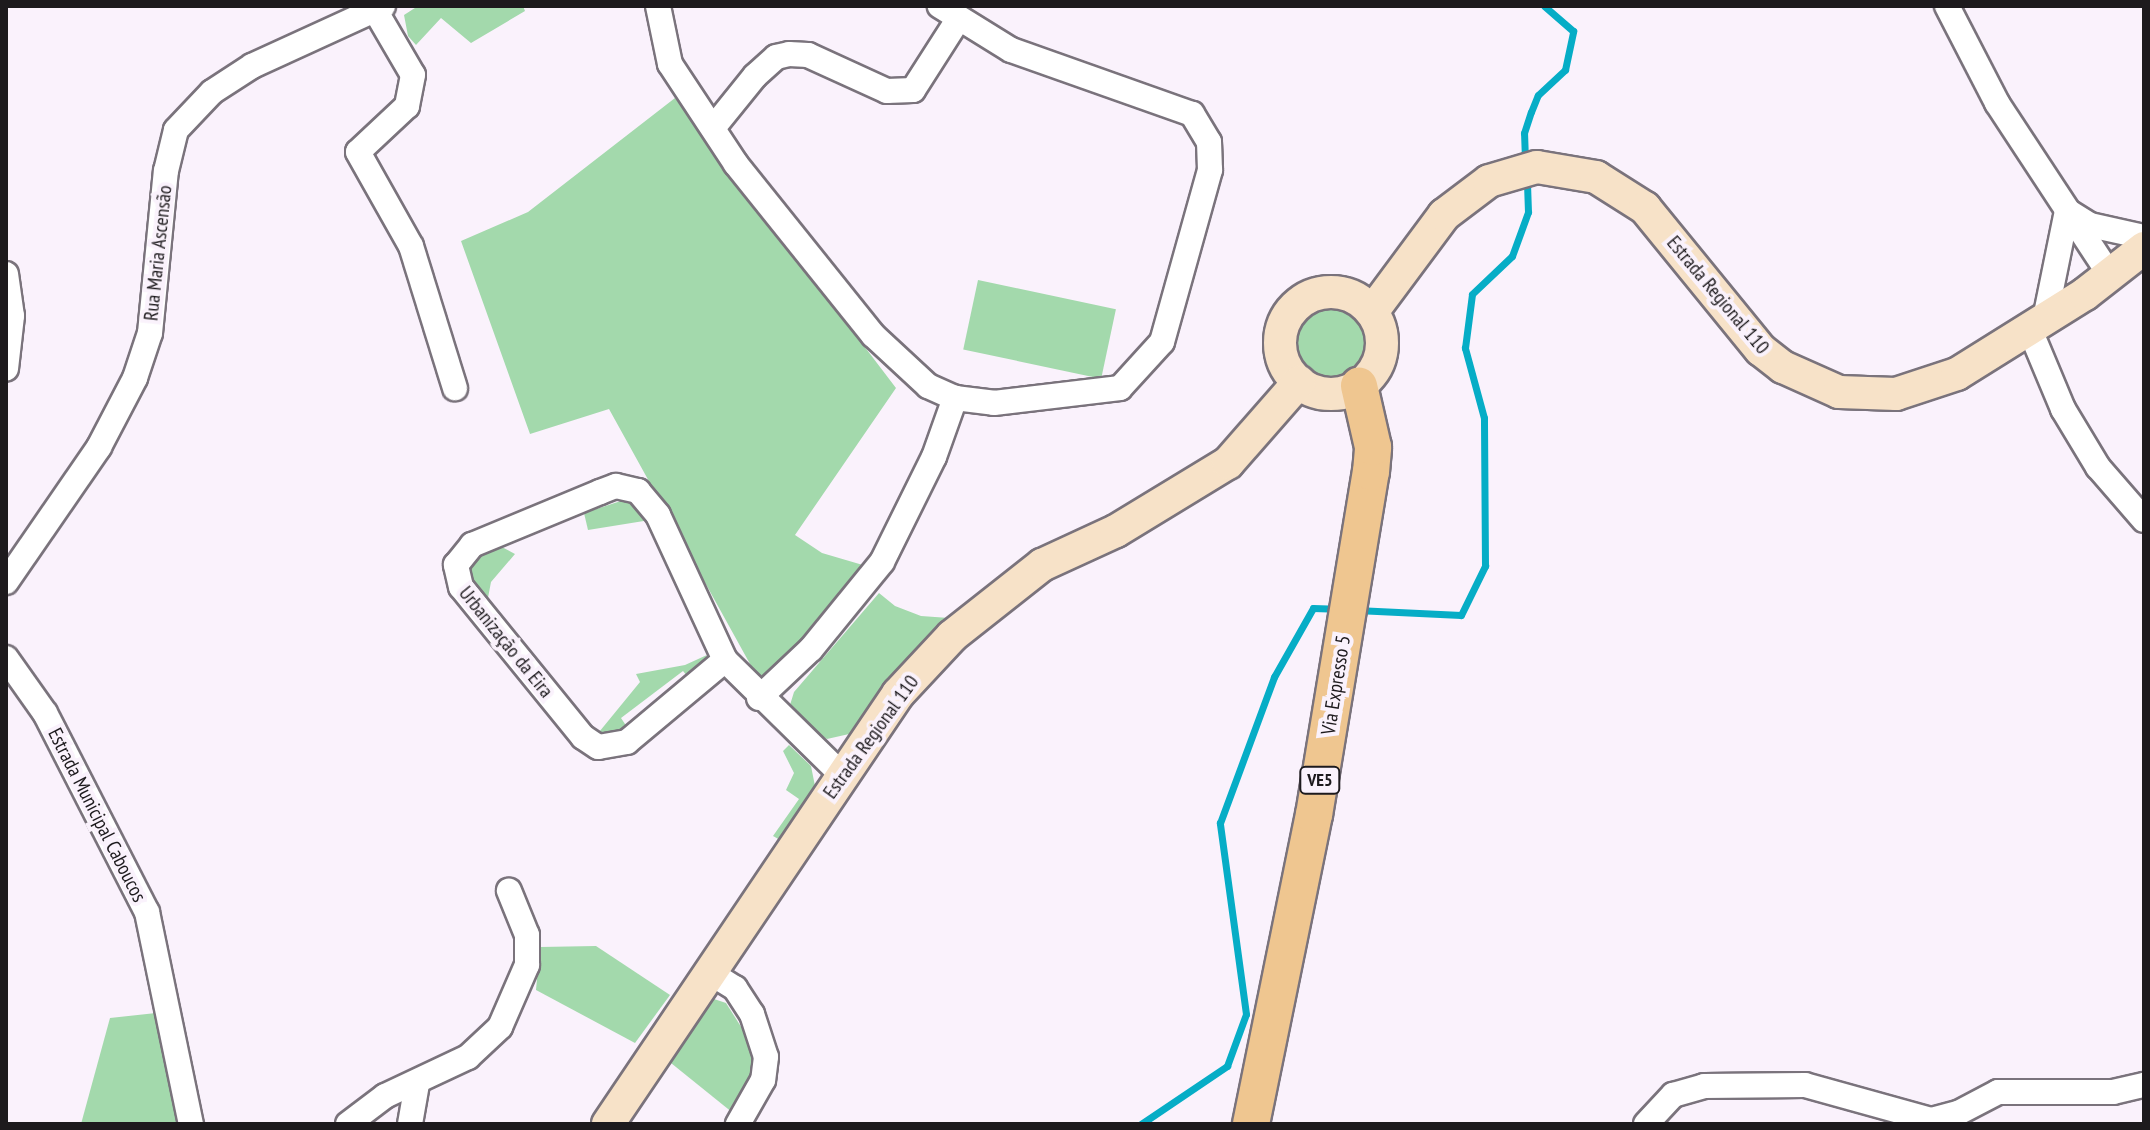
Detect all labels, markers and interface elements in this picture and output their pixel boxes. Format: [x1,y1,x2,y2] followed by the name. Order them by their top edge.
[139,184,177,322] street label: Rua Maria Ascensão
[1662,231,1774,359] street label: Estrada Regional 110
[454,582,558,702] street label: Urbanização da Eira
[1316,633,1356,737] street label: Via Expresso 5
[818,671,924,803] street label: Estrada Regional 110
[43,724,151,906] street label: Estrada Municipal Caboucos
[1298,766,1342,794] road number: VE5

